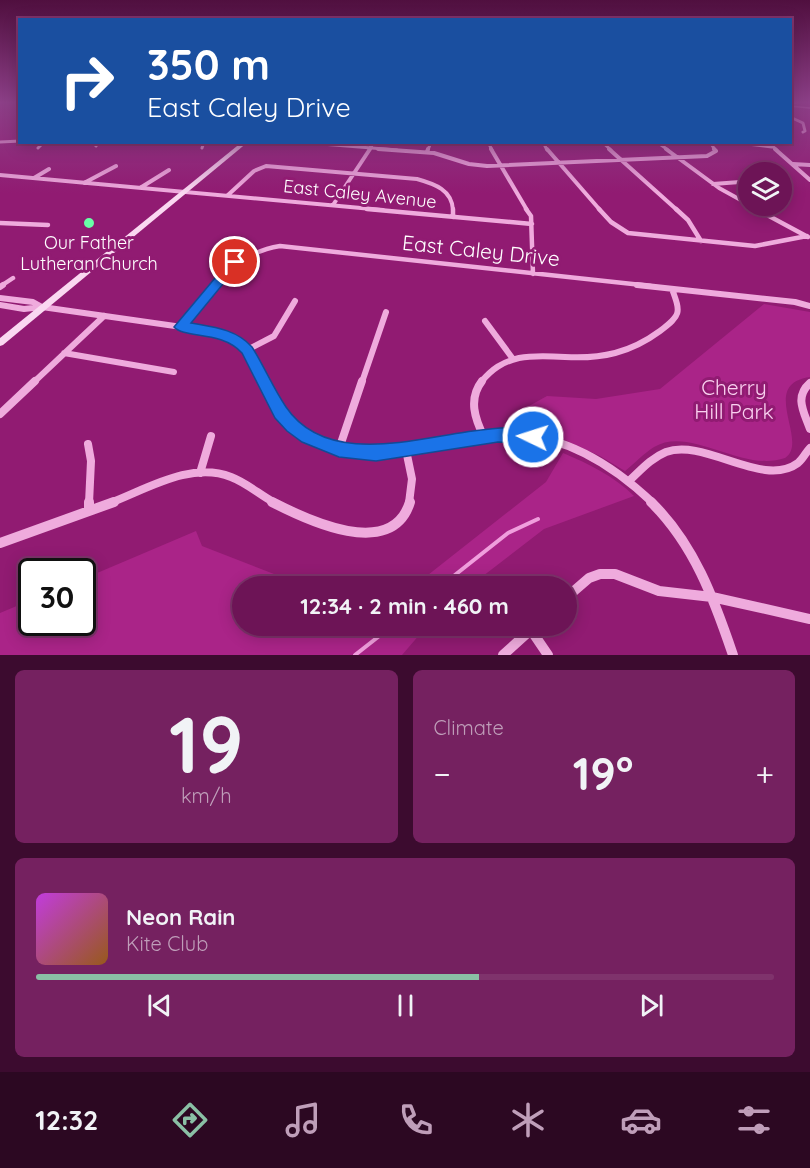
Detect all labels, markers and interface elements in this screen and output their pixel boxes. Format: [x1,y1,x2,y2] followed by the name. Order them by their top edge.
[147,38,270,91] text: 350 m
[48,42,126,120] icon: right
[147,90,351,124] text: East Caley Drive
[738,162,792,216] map controls
[738,162,792,216] button: layers
[282,174,438,213] street label: East Caley Avenue
[82,216,96,230] marker: Our Father Lutheran Church
[401,229,561,271] street label: East Caley Drive
[20,231,158,275] place label: Our Father Lutheran Church
[209,236,260,287] pin
[218,245,251,278] icon: arrive
[694,374,774,424] park label: Cherry Hill Park
[501,405,565,469] position arrow
[18,558,96,636] speed limit sign: 30
[300,592,509,620] text: 12:34 · 2 min · 460 m
[169,695,244,793] text: 19
[434,715,504,740] text: Climate
[573,745,633,801] text: 19°
[434,753,451,794] text: −
[755,753,774,794] text: +
[181,783,232,808] text: km/h
[126,903,235,931] text: Neon Rain
[126,931,208,956] text: Kite Club
[143,989,176,1022] icon: previous
[389,989,422,1022] icon: pause
[635,989,668,1022] icon: next
[169,1099,211,1141] icon: directions
[282,1099,324,1141] icon: music
[395,1099,437,1141] icon: phone
[507,1099,549,1141] icon: climate
[620,1099,662,1141] icon: car
[733,1099,775,1141] icon: filters
[35,1103,98,1137] text: 12:32

